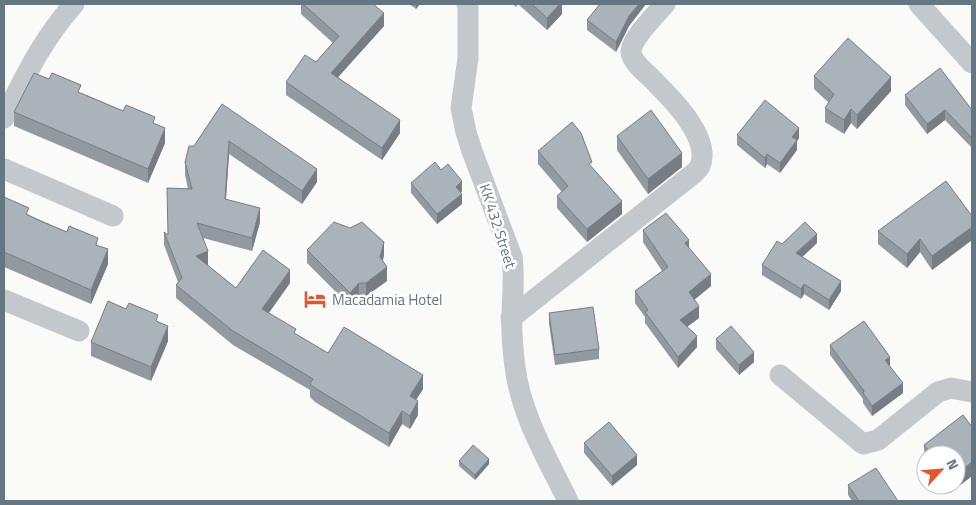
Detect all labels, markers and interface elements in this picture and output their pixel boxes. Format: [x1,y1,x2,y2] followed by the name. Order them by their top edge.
[474,181,523,272] street label: KK 432 Street
[302,286,328,312] hotel icon: Macadamia Hotel
[332,288,442,311] place label: Macadamia Hotel
[916,445,966,495] north arrow
[942,455,965,473] text: N

